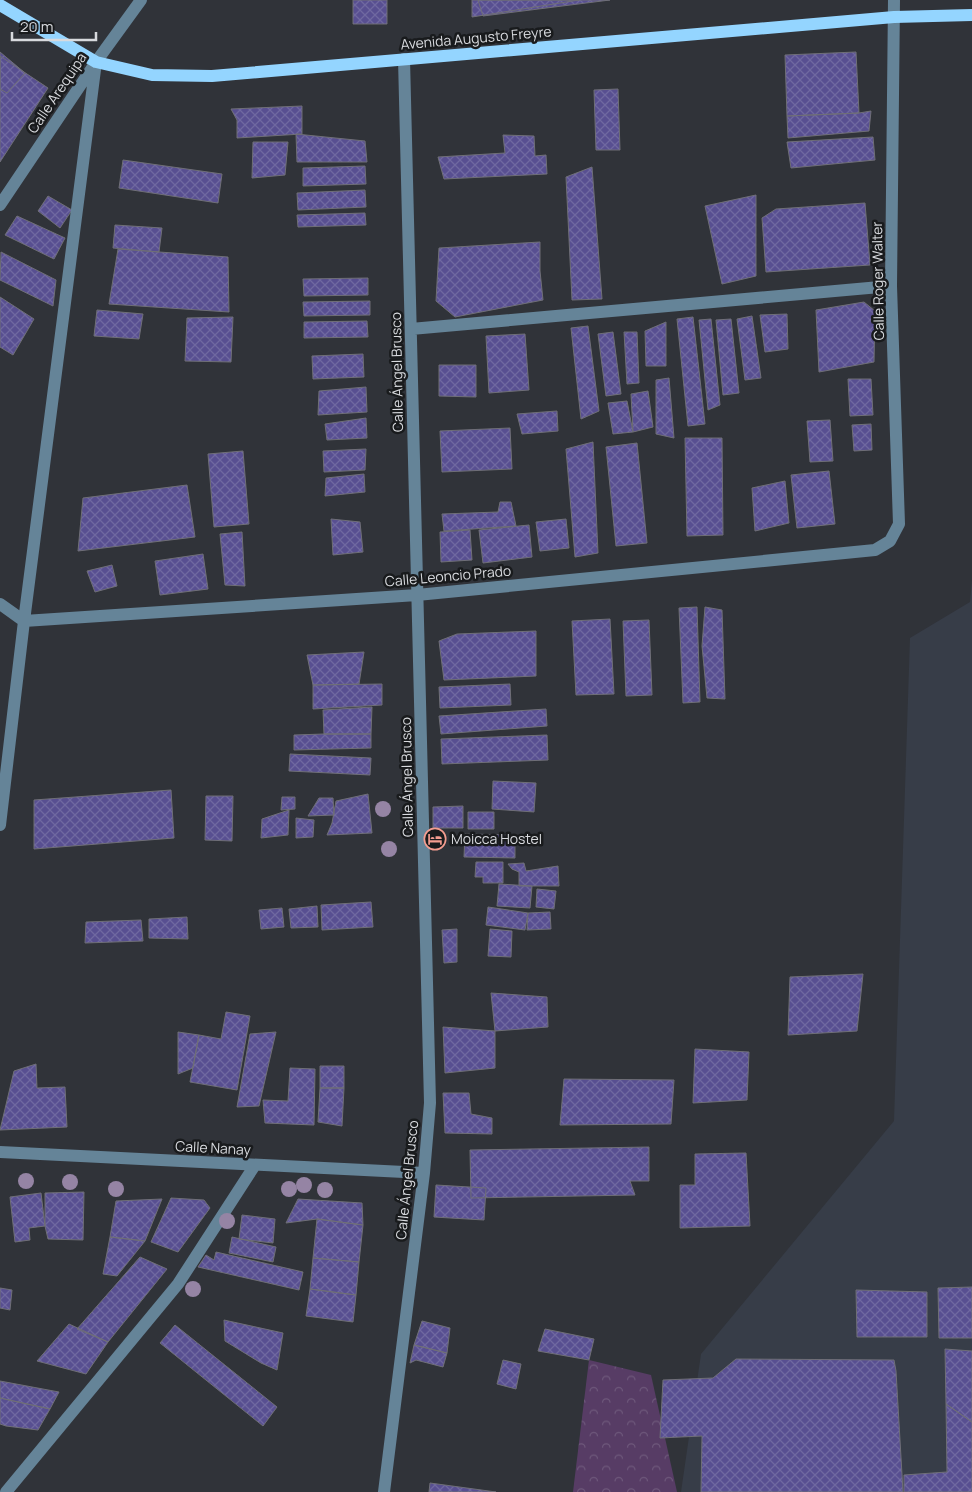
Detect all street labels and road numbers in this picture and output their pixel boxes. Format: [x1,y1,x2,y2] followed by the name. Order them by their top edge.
[400,21,552,54] street label: Avenida Augusto Freyre
[23,49,91,137] street label: Calle Arequipa
[867,221,888,341] street label: Calle Roger Walter
[386,312,407,432] street label: Calle Ángel Brusco
[384,561,512,590] street label: Calle Leoncio Prado
[396,717,417,837] street label: Calle Ángel Brusco
[391,1119,422,1241] street label: Calle Ángel Brusco
[175,1136,252,1159] street label: Calle Nanay

